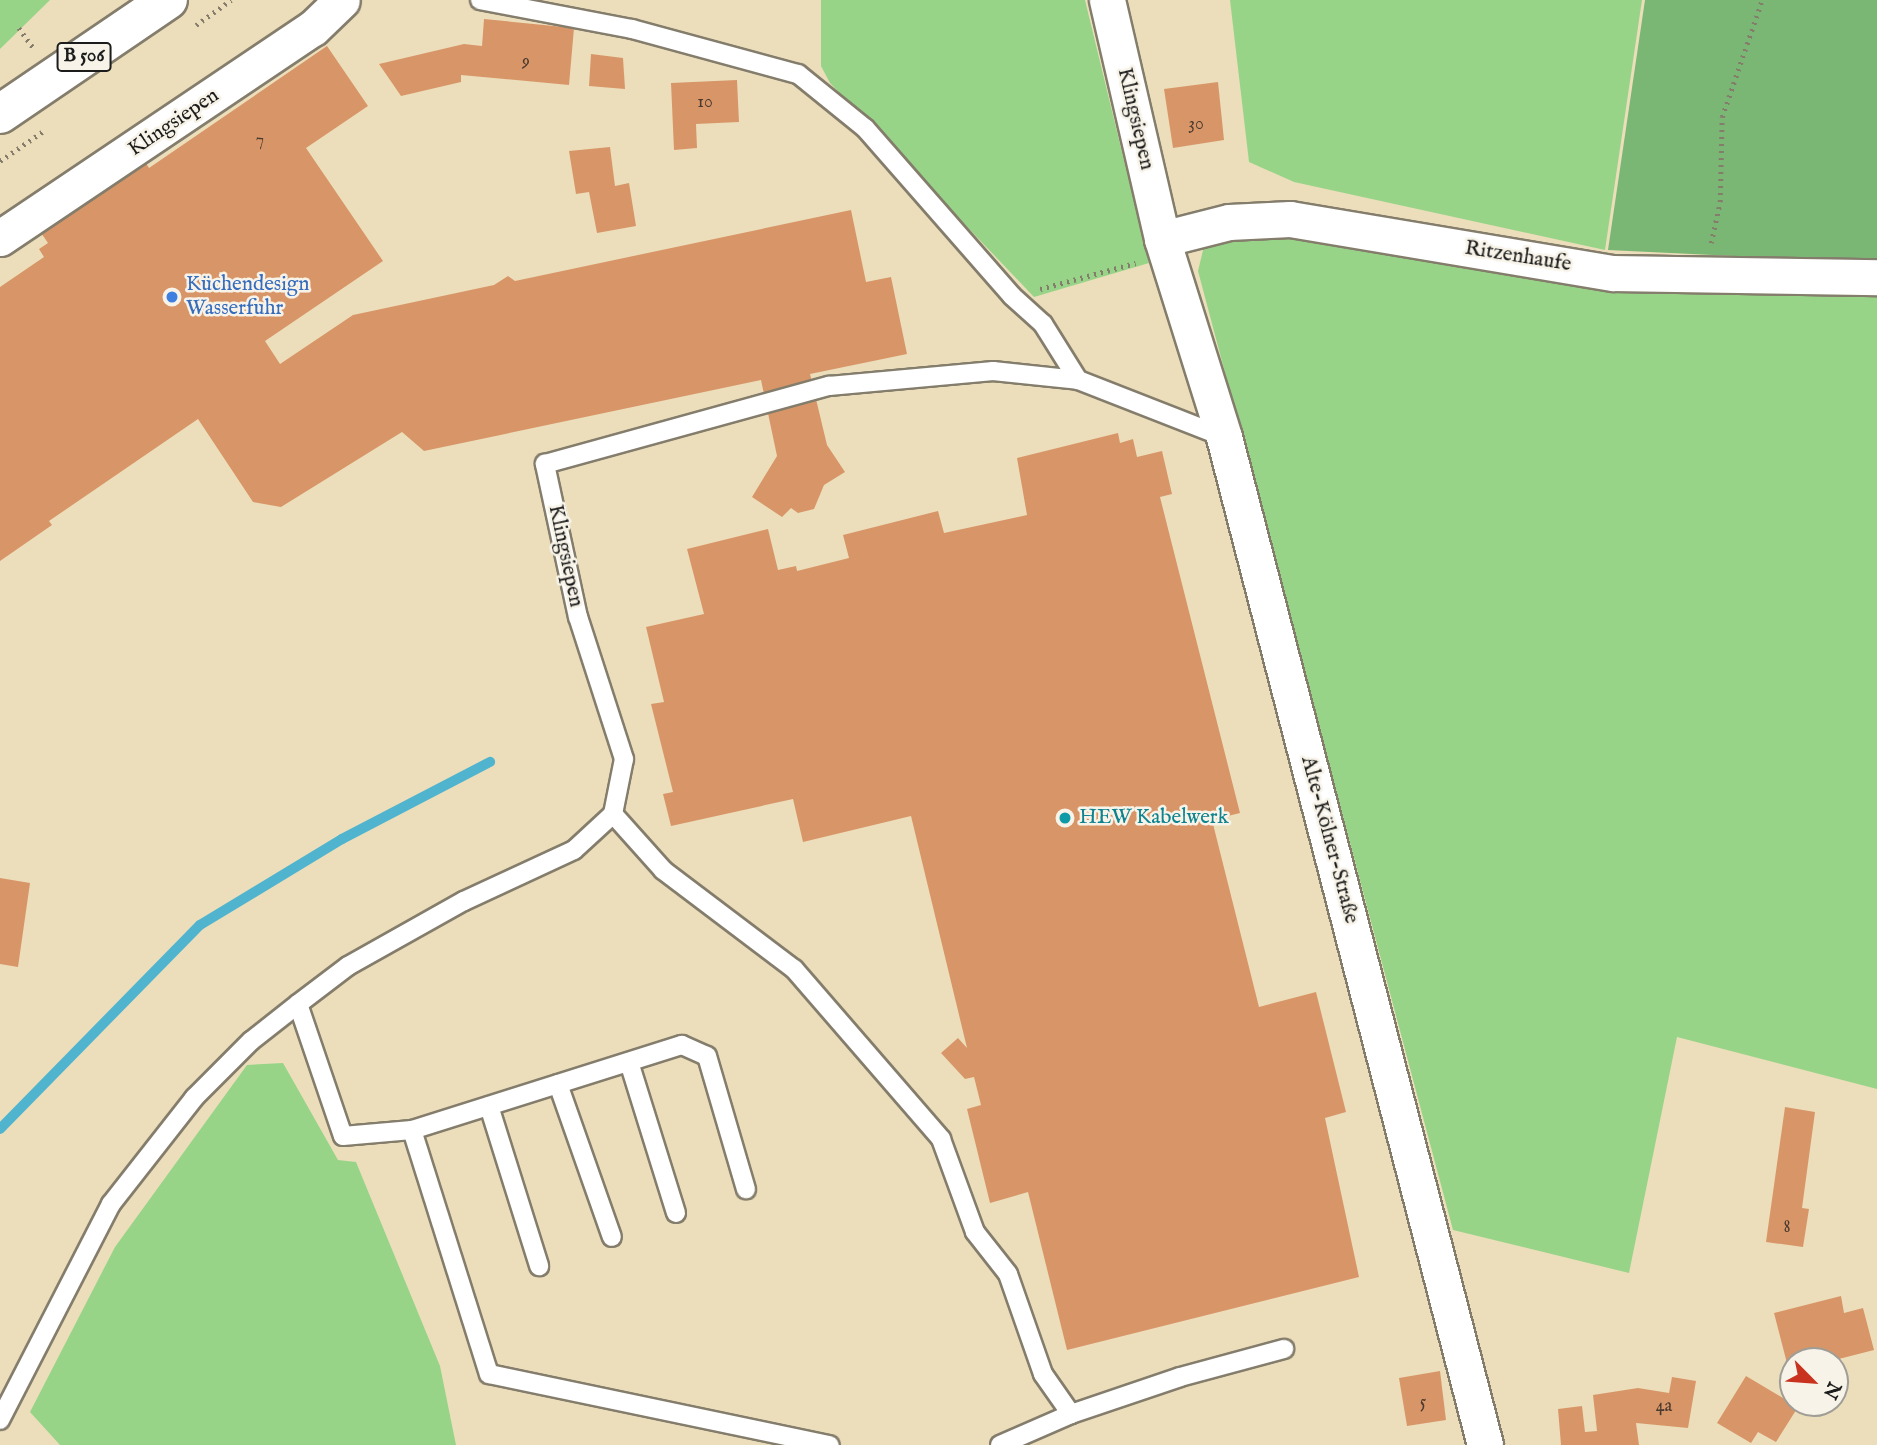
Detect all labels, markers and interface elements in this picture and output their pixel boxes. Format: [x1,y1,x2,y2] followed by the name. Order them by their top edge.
[56,41,112,72] road number: B 506
[522,51,530,73] house number: 9
[1111,66,1159,172] street label: Klingsiepen
[124,84,224,162] street label: Klingsiepen
[697,92,713,114] house number: 10
[1188,114,1204,136] house number: 30
[256,130,264,152] house number: 7
[1463,236,1573,278] street label: Ritzenhaufe
[186,272,309,322] place label: Küchendesign Wasserfuhr
[164,289,180,305] marker: Küchendesign Wasserfuhr
[542,503,588,609] street label: Klingsiepen
[1295,754,1363,926] street label: Alte-Kölner-Straße
[1079,805,1229,831] place label: HEW Kabelwerk
[1057,810,1073,826] marker: HEW Kabelwerk
[1783,1217,1791,1239] house number: 8
[1779,1347,1849,1417] north arrow
[1817,1377,1846,1403] text: N
[1420,1392,1426,1414] house number: 5
[1656,1396,1672,1418] house number: 4a

